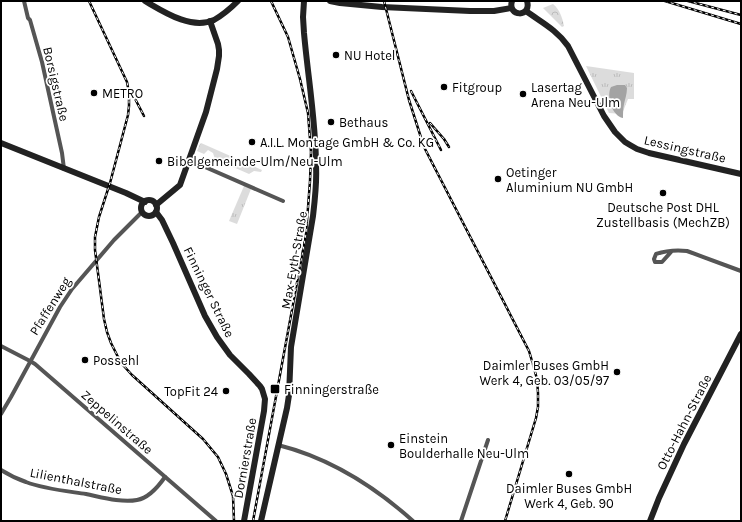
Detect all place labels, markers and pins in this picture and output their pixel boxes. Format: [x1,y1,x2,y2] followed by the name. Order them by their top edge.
[344,48,395,63] place label: NU Hotel
[331,50,341,60] marker: NU Hotel
[452,80,502,95] place label: Fitgroup
[531,80,620,110] place label: Lasertag Arena Neu-Ulm
[439,82,449,92] marker: Fitgroup
[102,86,143,101] place label: METRO
[89,88,99,98] marker: METRO
[518,89,528,99] marker: Lasertag Arena Neu-Ulm
[339,115,389,130] place label: Bethaus
[326,117,336,127] marker: Bethaus
[260,135,434,150] place label: A.I.L. Montage GmbH & Co. KG
[247,137,257,147] marker: A.I.L. Montage GmbH & Co. KG
[167,154,343,169] place label: Bibelgemeinde-Ulm/Neu-Ulm
[154,156,164,166] marker: Bibelgemeinde-Ulm/Neu-Ulm
[506,165,633,195] place label: Oetinger Aluminium NU GmbH
[493,174,503,184] marker: Oetinger Aluminium NU GmbH
[658,188,668,198] marker: Deutsche Post DHL Zustellbasis (MechZB)
[596,200,730,230] place label: Deutsche Post DHL Zustellbasis (MechZB)
[93,353,139,368] place label: Possehl
[80,355,90,365] marker: Possehl
[479,358,609,388] place label: Daimler Buses GmbH Werk 4, Geb. 03/05/97
[612,367,622,377] marker: Daimler Buses GmbH Werk 4, Geb. 03/05/97
[284,382,379,397] place label: Finningerstraße
[269,383,281,395] marker: Finningerstraße
[164,384,218,399] place label: TopFit 24
[221,386,231,396] marker: TopFit 24
[399,431,529,461] place label: Einstein Boulderhalle Neu-Ulm
[386,440,396,450] marker: Einstein Boulderhalle Neu-Ulm
[564,469,574,479] marker: Daimler Buses GmbH Werk 4, Geb. 90
[506,481,632,511] place label: Daimler Buses GmbH Werk 4, Geb. 90

